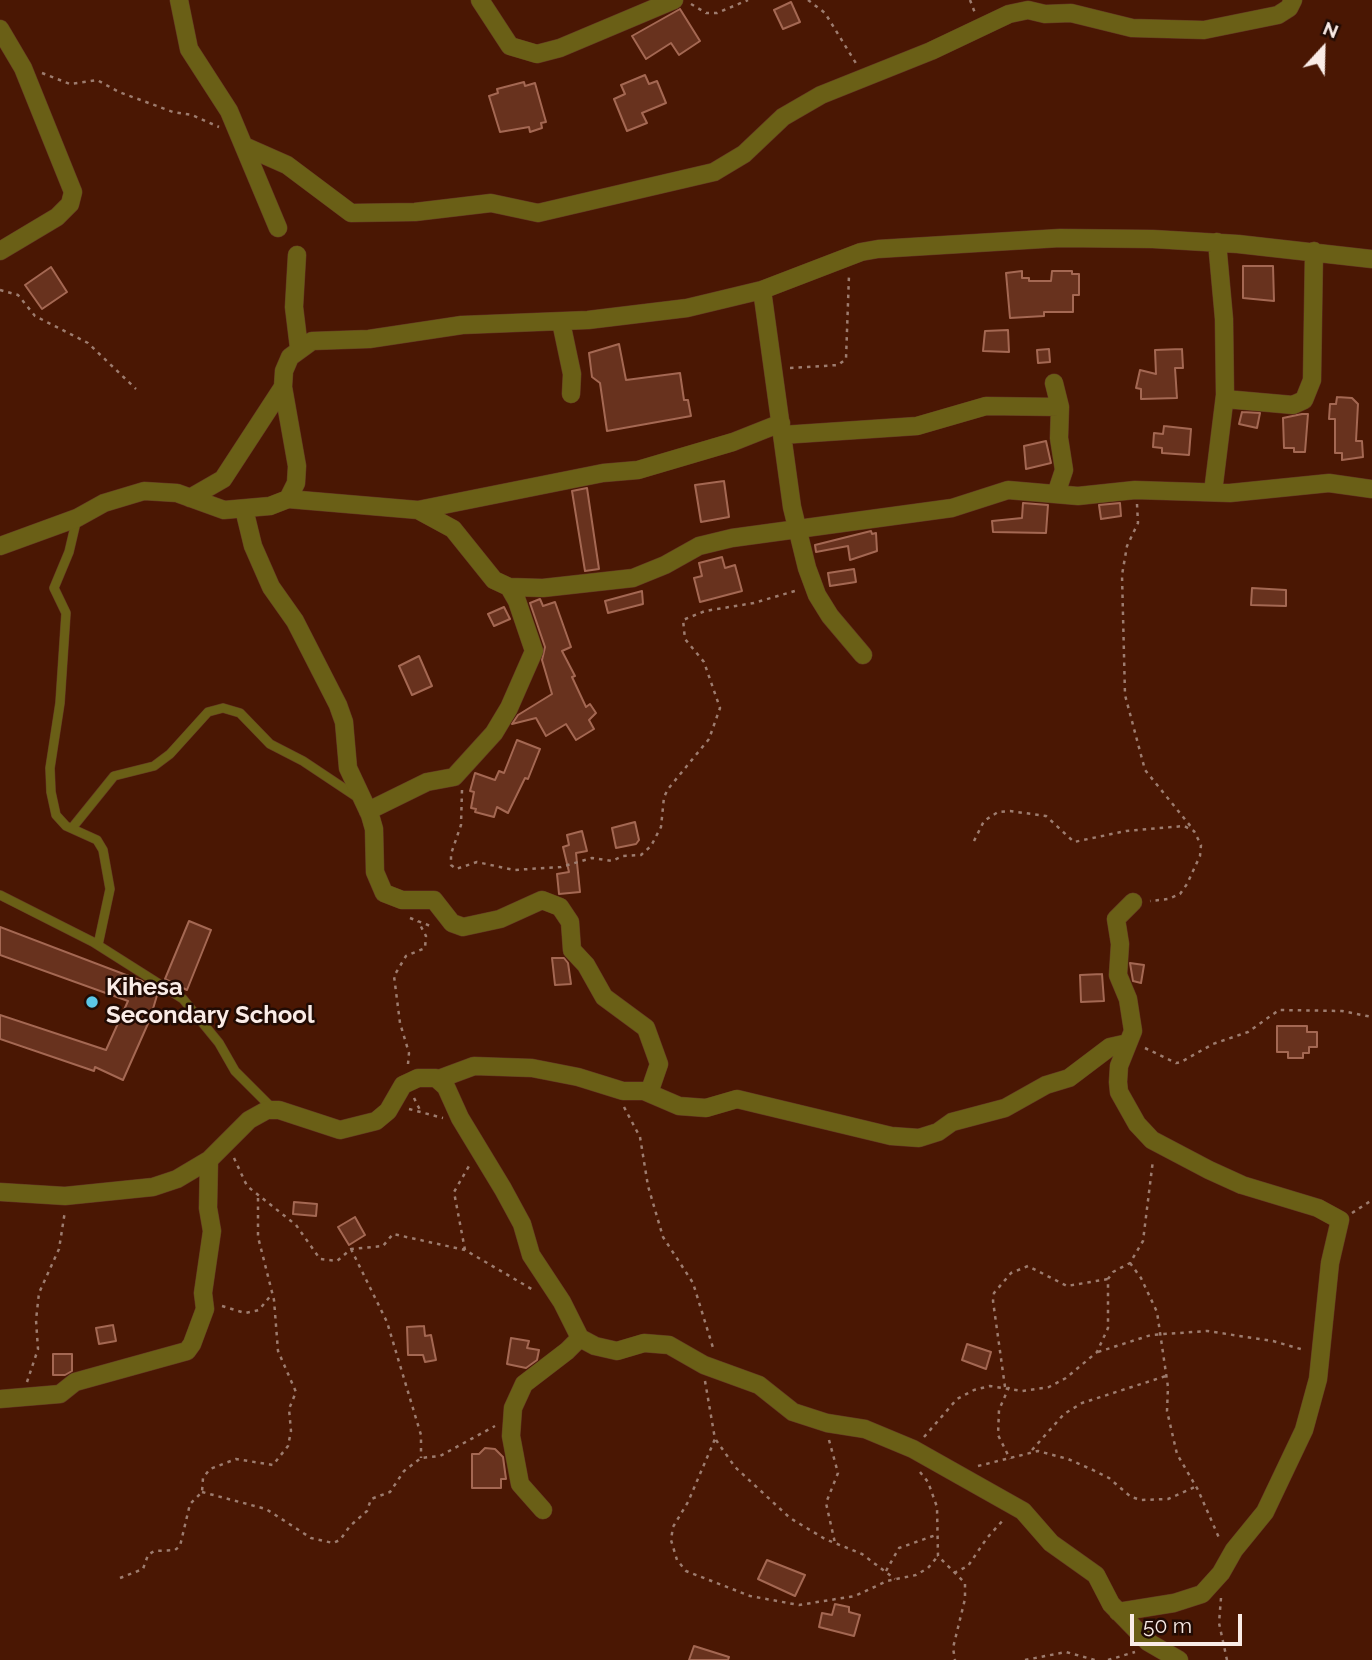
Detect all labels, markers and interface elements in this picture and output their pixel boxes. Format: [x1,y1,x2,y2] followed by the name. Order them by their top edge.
[1288,14,1358,84] north arrow
[1320,17,1342,42] text: N
[106,974,314,1030] place label: Kihesa Secondary School
[84,994,100,1010] marker: Kihesa Secondary School
[1134,1600,1246,1644] scale bar
[1143,1613,1192,1638] text: 50 m

